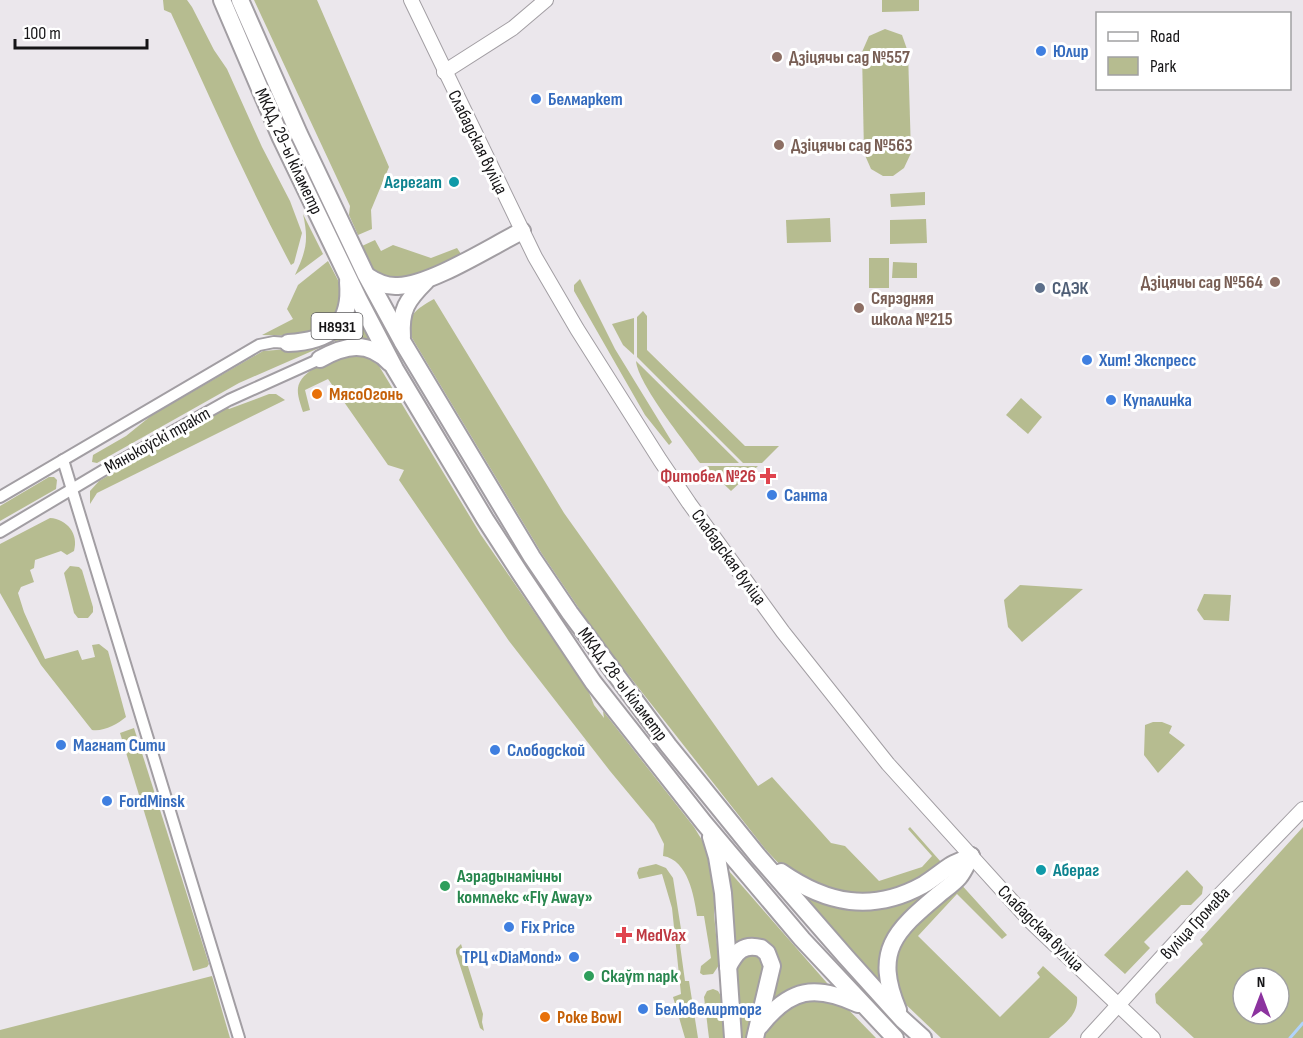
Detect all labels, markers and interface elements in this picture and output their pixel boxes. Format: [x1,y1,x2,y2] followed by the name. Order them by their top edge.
[15,12,147,50] scale bar
[1096,12,1291,90] legend
[24,23,61,44] text: 100 m
[1150,26,1180,47] text: Road
[1053,41,1089,62] place label: Юлир
[1034,44,1048,58] marker: Юлир
[789,47,910,68] place label: Дзіцячы сад №557
[770,50,784,64] marker: Дзіцячы сад №557
[1150,56,1176,77] text: Park
[250,85,327,218] street label: МКАД, 29-ы кіламетр
[443,87,512,198] street label: Слабадская вуліца
[548,89,623,110] place label: Белмаркет
[529,92,543,106] marker: Белмаркет
[791,135,913,156] place label: Дзіцячы сад №563
[772,138,786,152] marker: Дзіцячы сад №563
[383,172,442,193] place label: Агрегат
[447,175,461,189] marker: Агрегат
[1141,272,1264,293] place label: Дзіцячы сад №564
[1268,275,1282,289] marker: Дзіцячы сад №564
[1052,278,1089,299] place label: СДЭК
[1033,281,1047,295] marker: СДЭК
[871,288,953,330] place label: Сярэдняя школа №215
[852,301,866,315] marker: Сярэдняя школа №215
[312,313,362,339] road number: Н8931
[1098,350,1196,371] place label: Хит! Экспресс
[1080,353,1094,367] marker: Хит! Экспресс
[329,384,403,405] place label: МясоОгонь
[310,387,324,401] marker: МясоОгонь
[1123,390,1192,411] place label: Купалинка
[1104,393,1118,407] marker: Купалинка
[101,403,214,478] street label: Мянькоўскі тракт
[660,466,756,487] place label: Фитобел №26
[761,469,775,483] marker: Фитобел №26
[784,485,828,506] place label: Санта
[765,488,779,502] marker: Санта
[687,505,770,609] street label: Слабадская вуліца
[573,623,672,745] street label: МКАД, 28-ы кіламетр
[73,735,166,756] place label: Магнат Cити
[54,738,68,752] marker: Магнат Cити
[507,740,585,761] place label: Слободской
[488,743,502,757] marker: Слободской
[119,791,185,812] place label: FordMinsk
[100,794,114,808] marker: FordMinsk
[1052,860,1099,881] place label: Абераг
[1034,863,1048,877] marker: Абераг
[456,866,593,908] place label: Аэрадынамічны комплекс «Fly Away»
[438,879,452,893] marker: Аэрадынамічны комплекс «Fly Away»
[993,881,1088,976] street label: Слабадская вуліца
[1156,883,1234,964] street label: вуліца Громава
[521,917,575,938] place label: Fix Price
[502,920,516,934] marker: Fix Price
[636,925,686,946] place label: MedVax
[617,928,631,942] marker: MedVax
[462,947,562,968] place label: ТРЦ «DiaMond»
[567,950,581,964] marker: ТРЦ «DiaMond»
[601,966,678,987] place label: Скаўт парк
[1231,966,1291,1026] north arrow
[582,969,596,983] marker: Скаўт парк
[1257,973,1265,992] text: N
[655,999,762,1020] place label: Белювелирторг
[636,1002,650,1016] marker: Белювелирторг
[557,1007,622,1028] place label: Poke Bowl
[538,1010,552,1024] marker: Poke Bowl

